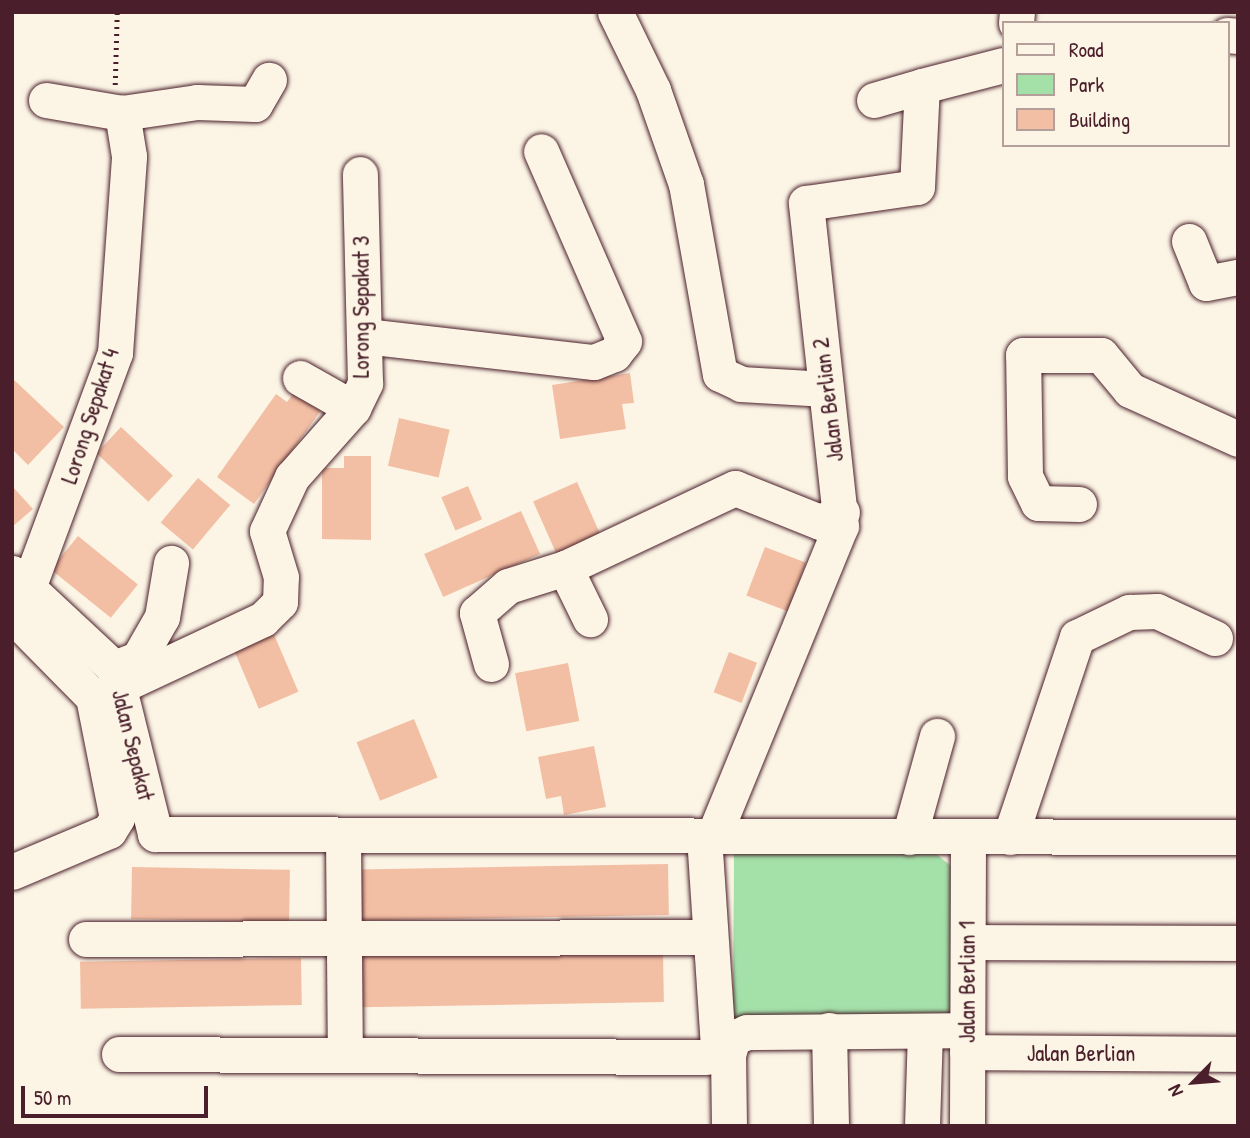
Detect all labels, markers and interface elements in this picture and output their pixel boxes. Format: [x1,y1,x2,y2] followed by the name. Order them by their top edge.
[1002,21,1229,147] legend
[1069,35,1103,64] text: Road
[1069,70,1104,99] text: Park
[1069,105,1130,134] text: Building
[347,236,375,378] street label: Lorong Sepakat 3
[807,336,849,464] street label: Jalan Berlian 2
[55,345,125,487] street label: Lorong Sepakat 4
[106,687,160,803] street label: Jalan Sepakat
[953,921,981,1043] street label: Jalan Berlian 1
[1027,1039,1135,1067] street label: Jalan Berlian
[1159,1047,1229,1117] north arrow
[24,1072,212,1116] scale bar
[1161,1081,1189,1101] text: N
[34,1083,71,1112] text: 50 m

